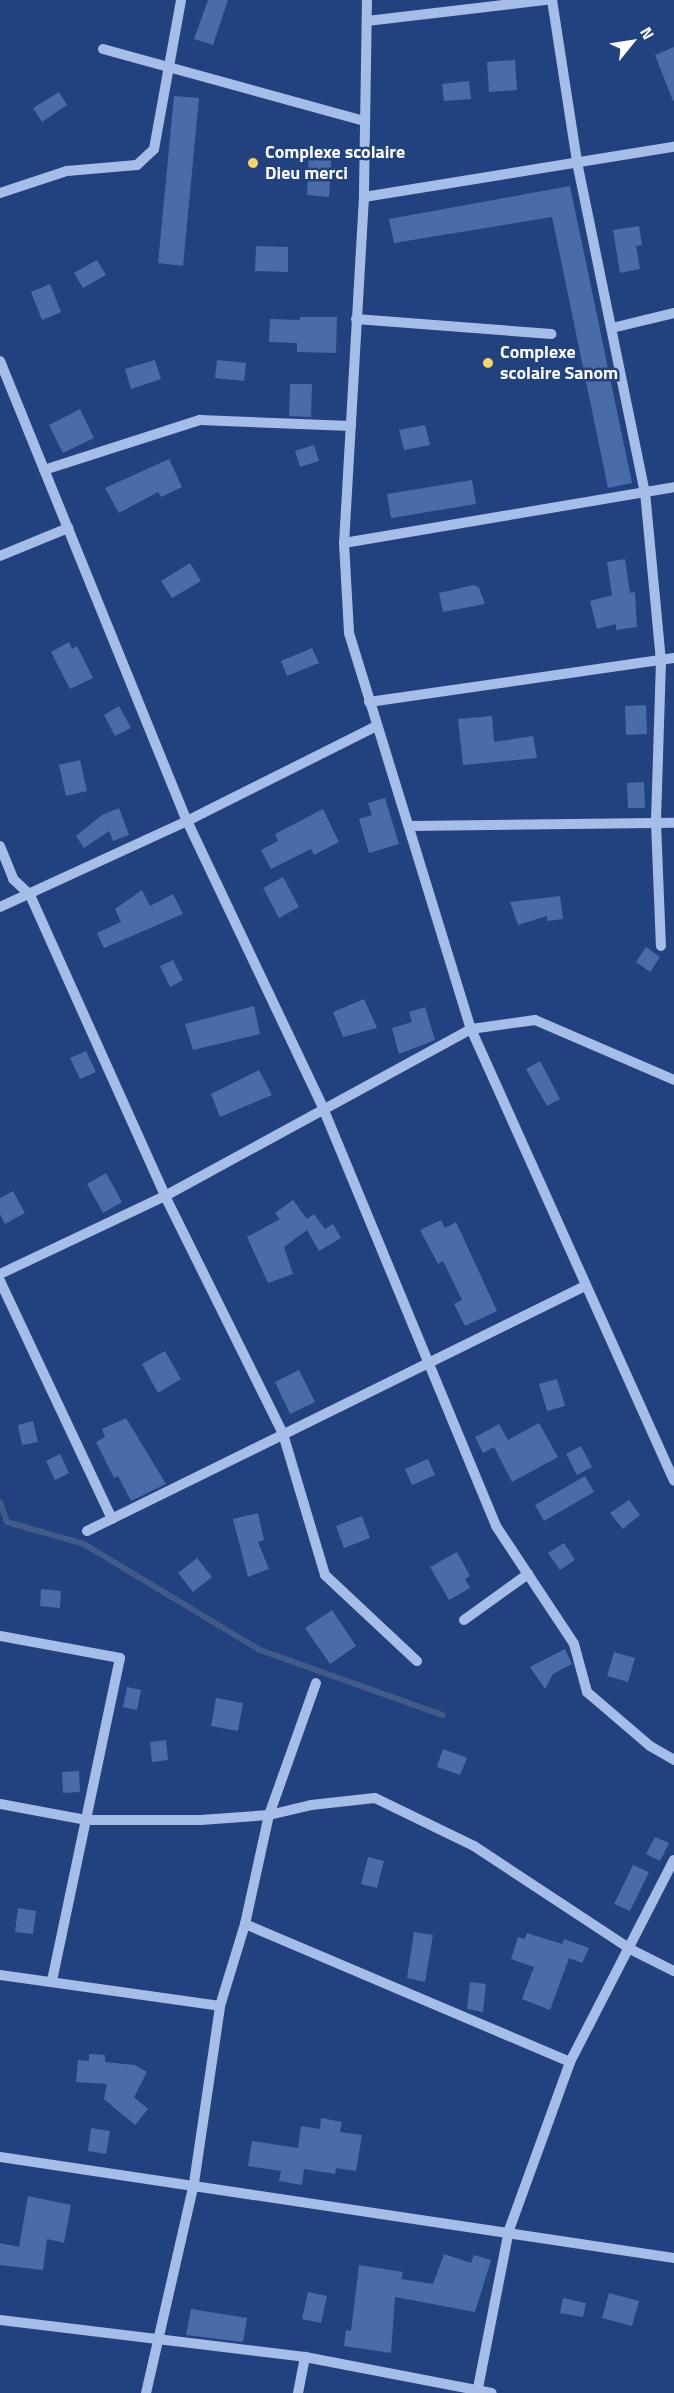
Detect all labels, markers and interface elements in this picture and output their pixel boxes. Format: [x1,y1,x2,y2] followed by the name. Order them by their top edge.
[602,12,662,72] north arrow
[634,22,661,44] text: N
[265,142,405,184] place label: Complexe scolaire Dieu merci
[246,156,260,170] marker: Complexe scolaire Dieu merci
[500,342,618,385] place label: Complexe scolaire Sanom
[481,356,495,370] marker: Complexe scolaire Sanom

